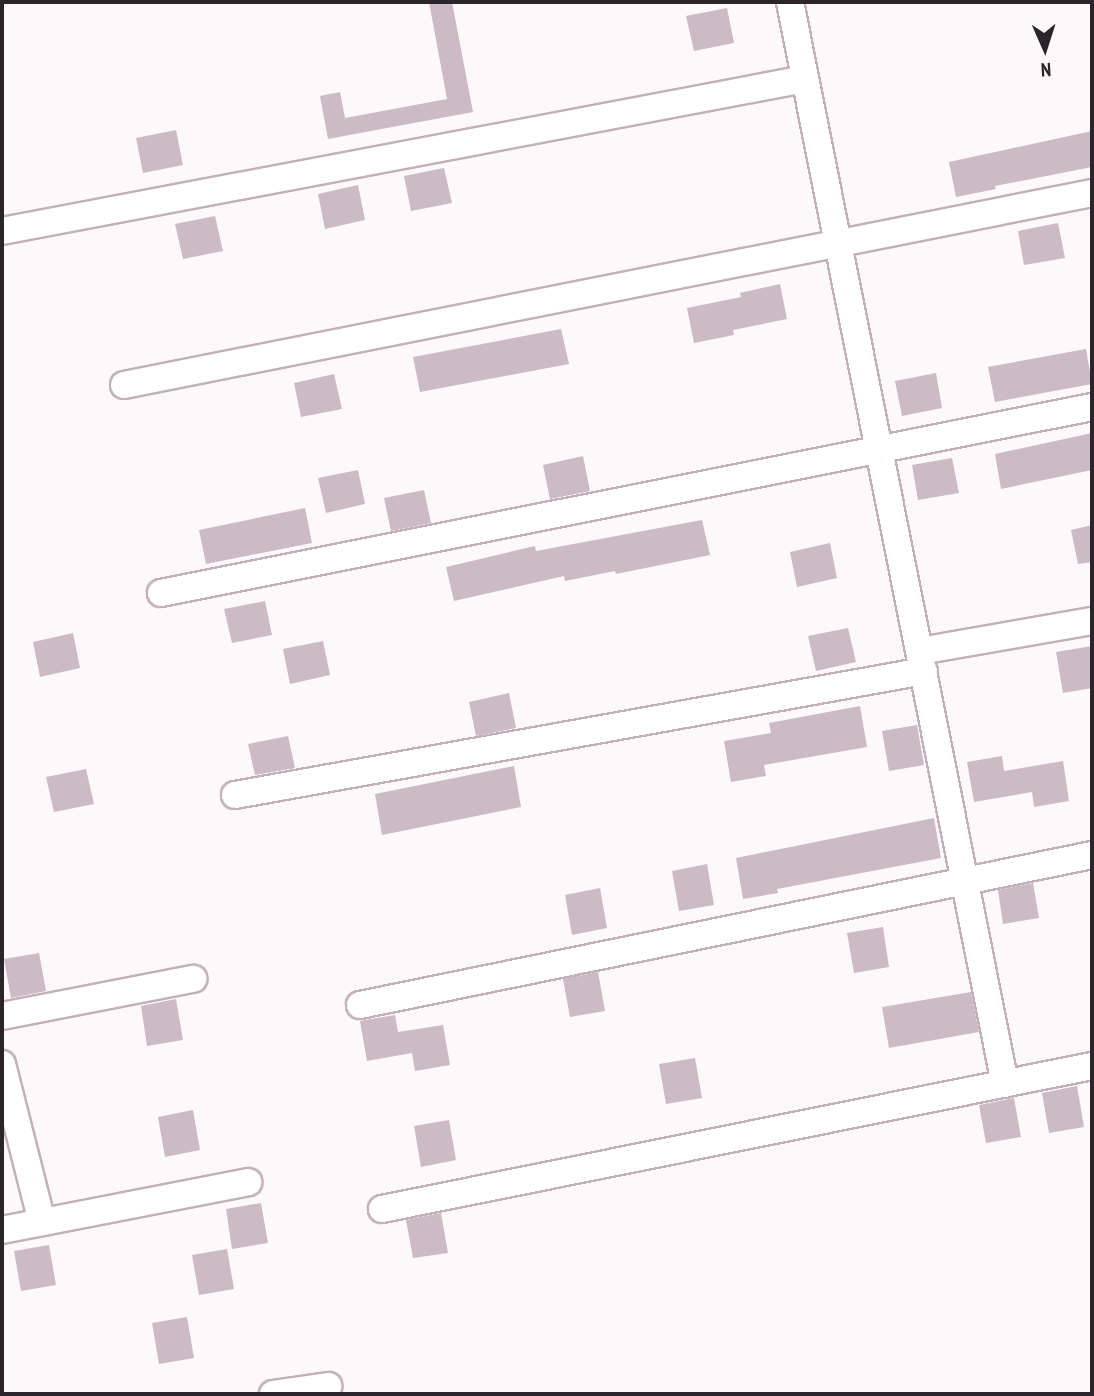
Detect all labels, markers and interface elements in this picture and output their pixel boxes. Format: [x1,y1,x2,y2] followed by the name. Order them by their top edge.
[1010,14,1080,84] north arrow
[1040,58,1052,82] text: N

